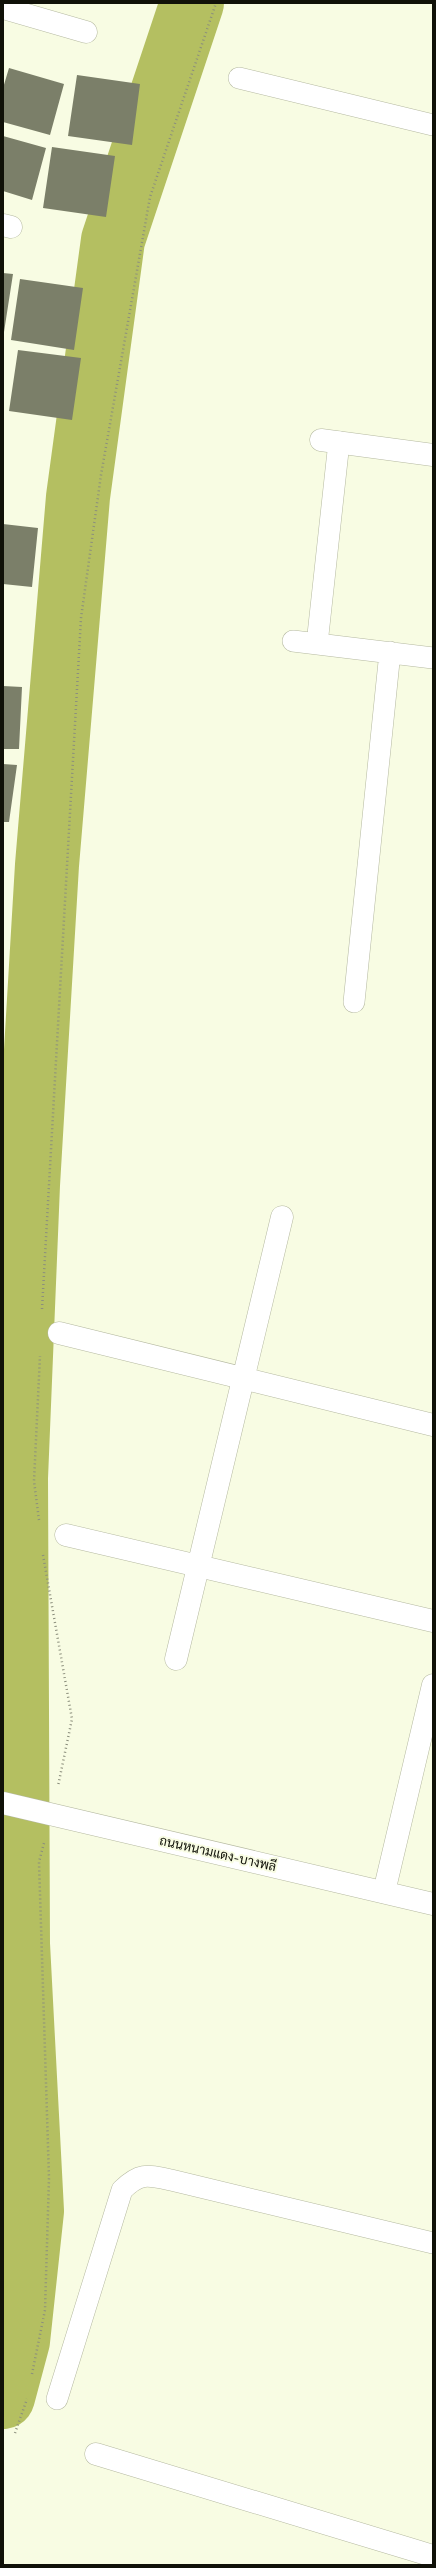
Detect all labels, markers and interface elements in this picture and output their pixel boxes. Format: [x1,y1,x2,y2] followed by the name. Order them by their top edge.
[158,1831,278,1875] street label: ถนนหนามแดง-บางพลี

